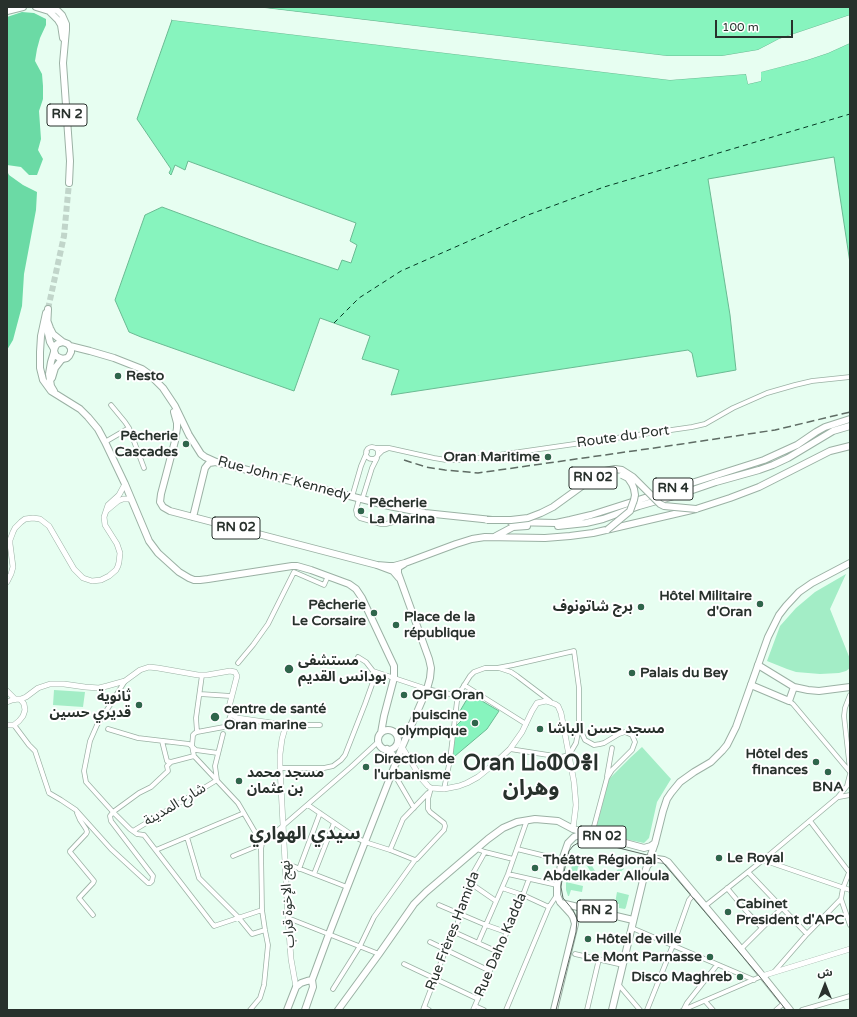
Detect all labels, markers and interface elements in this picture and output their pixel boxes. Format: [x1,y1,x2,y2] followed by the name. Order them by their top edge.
[717,12,795,38] scale bar
[722,20,759,34] text: 100 m
[47,104,87,126] road number: RN 2
[126,368,164,384] place label: Resto
[113,371,123,381] marker: Resto
[576,422,670,452] street label: Route du Port
[115,428,178,460] place label: Pêcherie Cascades
[181,439,191,449] marker: Pêcherie Cascades
[444,449,540,465] place label: Oran Maritime
[543,452,553,462] marker: Oran Maritime
[216,453,352,505] street label: Rue John F Kennedy
[569,467,617,489] road number: RN 02
[653,478,693,500] road number: RN 4
[369,495,435,528] place label: Pêcherie La Marina
[356,506,366,516] marker: Pêcherie La Marina
[212,517,260,539] road number: RN 02
[659,588,752,620] place label: Hôtel Militaire d'Oran
[292,597,366,630] place label: Pêcherie Le Corsaire
[553,599,633,615] place label: برج شاتونوف
[755,599,765,609] marker: Hôtel Militaire d'Oran
[636,602,646,612] marker: برج شاتونوف
[369,608,379,618] marker: Pêcherie Le Corsaire
[404,609,476,642] place label: Place de la république
[391,620,401,630] marker: Place de la république
[298,653,387,686] place label: مستشفى بودانس القديم
[283,663,295,675] marker: مستشفى بودانس القديم
[640,665,728,681] place label: Palais du Bey
[627,668,637,678] marker: Palais du Bey
[412,687,484,703] place label: OPGI Oran
[49,689,131,722] place label: ثانوية قديري حسين
[399,690,409,700] marker: OPGI Oran
[134,700,144,710] marker: ثانوية قديري حسين
[224,701,326,734] place label: centre de santé Oran marine
[397,707,467,740] place label: puiscine olympique
[209,711,221,723] marker: centre de santé Oran marine
[470,718,480,728] marker: puiscine olympique
[548,721,665,737] place label: مسجد حسن الباشا
[535,724,545,734] marker: مسجد حسن الباشا
[745,746,808,778] place label: Hôtel des finances
[374,751,455,784] place label: Direction de l'urbanisme
[463,751,599,802] district label: Oran ⵡⴰⵀⵔⴻⵏ وهران
[811,757,821,767] marker: Hôtel des finances
[361,762,371,772] marker: Direction de l'urbanisme
[247,765,324,798] place label: مسجد محمد بن عثمان
[823,767,833,777] marker: BNA
[234,776,244,786] marker: مسجد محمد بن عثمان
[812,779,844,795] place label: BNA
[141,780,209,830] street label: شارع المدينة
[249,823,361,845] district label: سيدي الهواري
[578,826,626,848] road number: RN 02
[727,850,784,866] place label: Le Royal
[543,852,669,884] place label: Théâtre Régional Abdelkader Alloula
[714,853,724,863] marker: Le Royal
[277,860,299,948] street label: نهج الإخوة قراب
[530,863,540,873] marker: Théâtre Régional Abdelkader Alloula
[423,869,483,993] street label: Rue Frères Hamida
[471,890,531,1000] street label: Rue Daho Kadda
[736,896,844,928] place label: Cabinet President d'APC
[577,900,617,922] road number: RN 2
[723,907,733,917] marker: Cabinet President d'APC
[596,931,681,947] place label: Hôtel de ville
[583,934,593,944] marker: Hôtel de ville
[583,949,702,965] place label: Le Mont Parnasse
[705,952,715,962] marker: Le Mont Parnasse
[805,965,845,1005] north arrow
[817,966,833,979] text: ش
[631,969,732,985] place label: Disco Maghreb
[735,972,745,982] marker: Disco Maghreb

